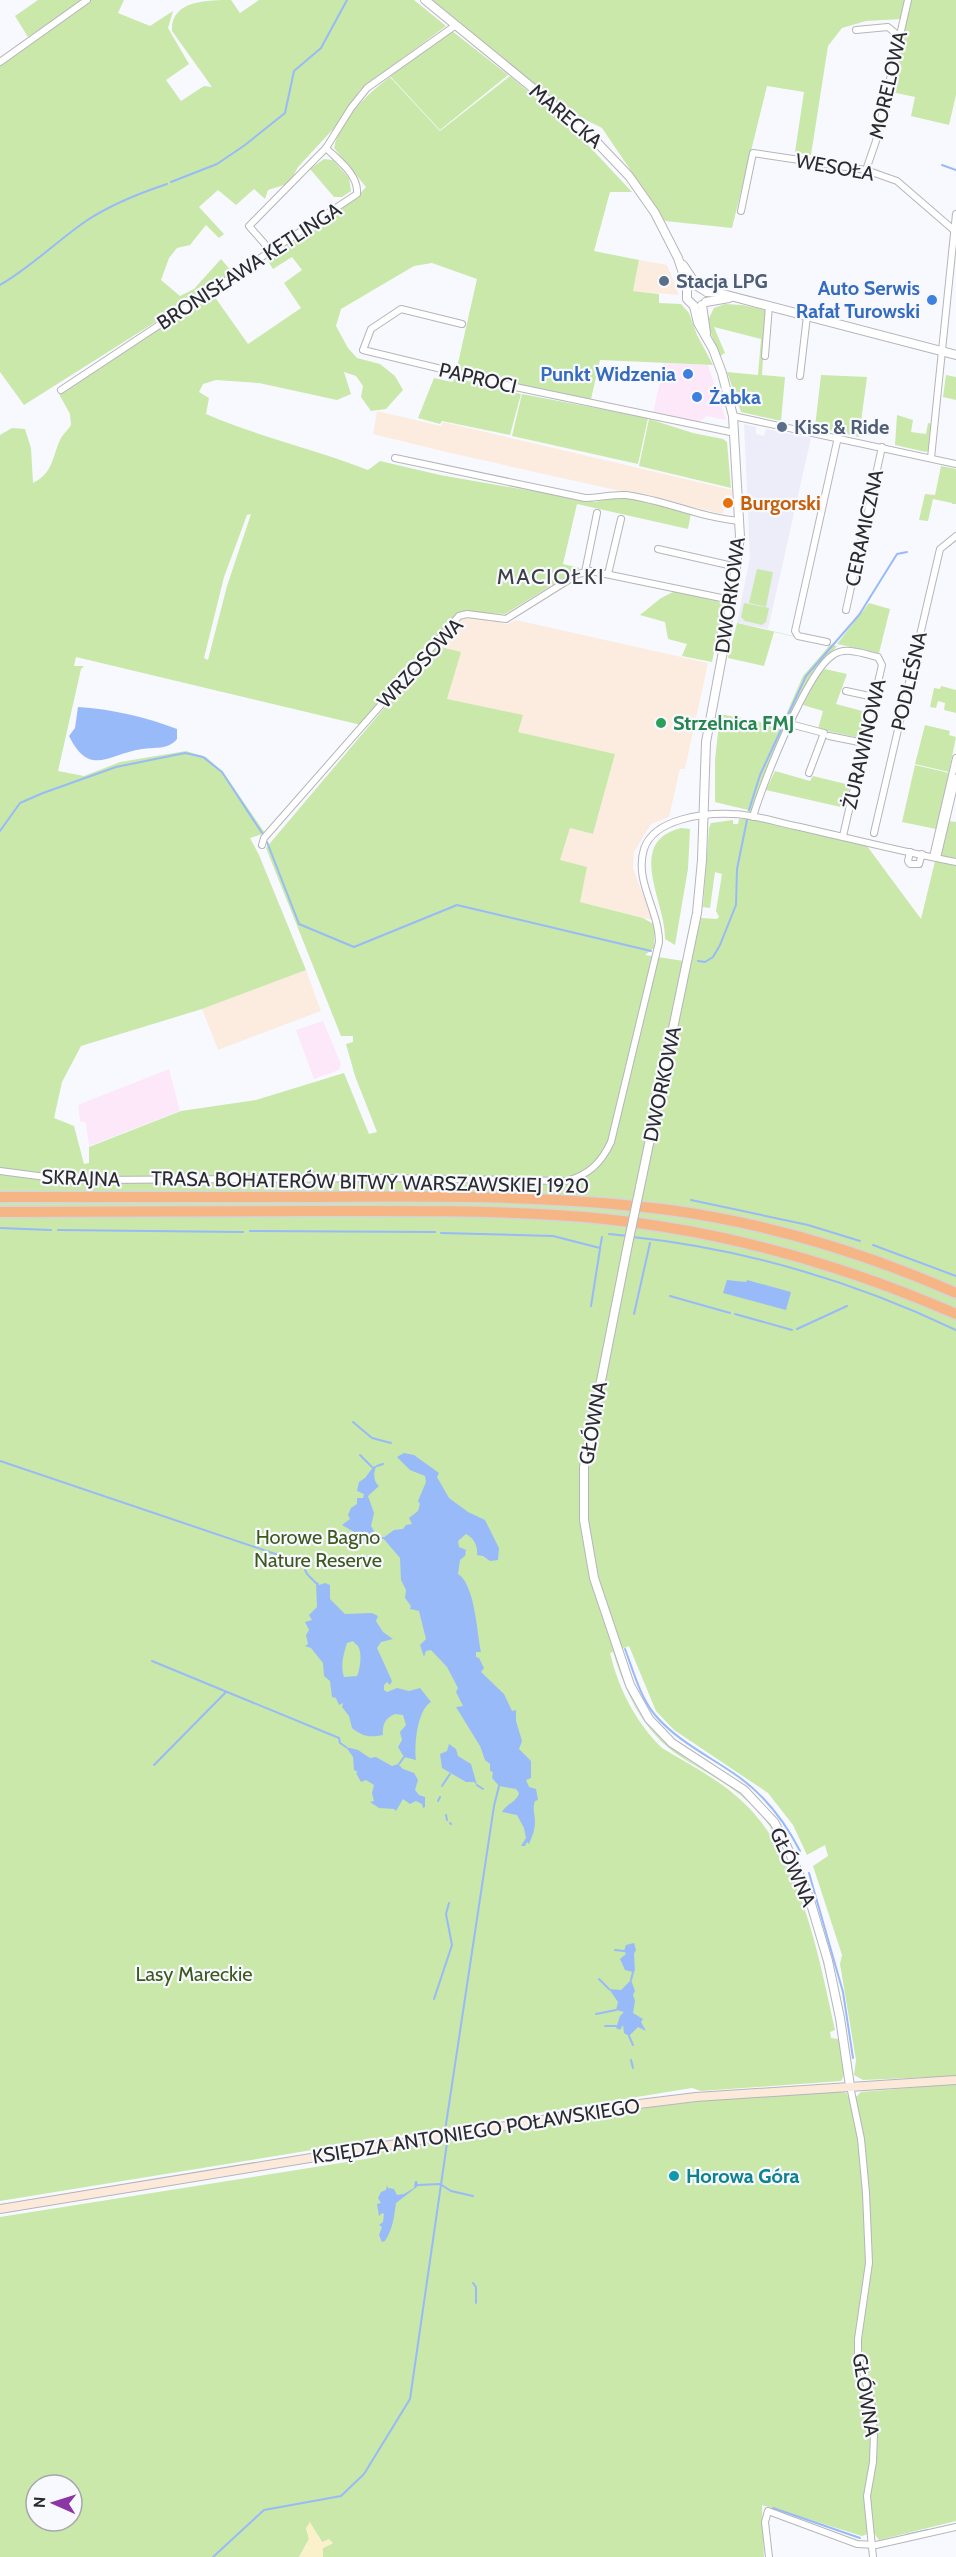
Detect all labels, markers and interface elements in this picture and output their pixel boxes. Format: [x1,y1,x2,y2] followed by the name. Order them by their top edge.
[864,28,912,141] street label: MORELOWA
[525,79,608,154] street label: MARECKA
[794,148,877,186] street label: WESOŁA
[152,197,346,335] street label: BRONISŁAWA KETLINGA
[676,269,768,293] place label: Stacja LPG
[657,274,671,288] marker: Stacja LPG
[796,276,920,323] place label: Auto Serwis Rafał Turowski
[925,293,939,307] marker: Auto Serwis Rafał Turowski
[437,357,519,399] street label: PAPROCI
[540,362,676,386] place label: Punkt Widzenia
[681,367,695,381] marker: Punkt Widzenia
[709,385,761,409] place label: Żabka
[690,390,704,404] marker: Żabka
[794,415,889,439] place label: Kiss & Ride
[775,420,789,434] marker: Kiss & Ride
[840,467,888,589] street label: CERAMICZNA
[740,491,821,515] place label: Burgorski
[721,496,735,510] marker: Burgorski
[710,535,750,655] street label: DWORKOWA
[497,563,605,590] district label: MACIOŁKI
[372,612,468,713] street label: WRZOSOWA
[886,629,932,733] street label: PODLEŚNA
[837,676,891,811] street label: ŻURAWINOWA
[673,711,794,735] place label: Strzelnica FMJ
[654,716,668,730] marker: Strzelnica FMJ
[638,1024,686,1144] street label: DWORKOWA
[41,1165,122,1191] street label: SKRAJNA
[151,1166,589,1198] street label: TRASA BOHATERÓW BITWY WARSZAWSKIEJ 1920
[574,1379,612,1466] street label: GŁÓWNA
[254,1525,382,1572] park label: Horowe Bagno Nature Reserve
[765,1824,821,1911] street label: GŁÓWNA
[135,1962,253,1986] park label: Lasy Mareckie
[310,2093,642,2169] street label: KSIĘDZA ANTONIEGO POŁAWSKIEGO
[686,2164,799,2188] place label: Horowa Góra
[667,2169,681,2183] marker: Horowa Góra
[848,2352,885,2439] street label: GŁÓWNA
[24,2473,84,2533] north arrow
[30,2496,49,2508] text: N

